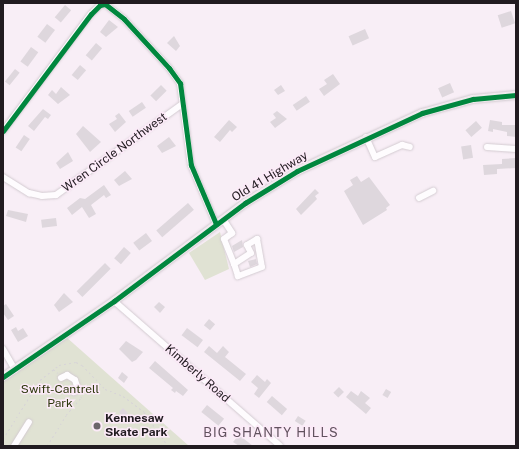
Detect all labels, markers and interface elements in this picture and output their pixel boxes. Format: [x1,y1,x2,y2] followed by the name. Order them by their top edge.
[60,110,170,196] street label: Wren Circle Northwest
[229,149,311,205] street label: Old 41 Highway
[162,342,232,406] street label: Kimberly Road
[21,383,99,411] park label: Swift-Cantrell Park
[105,412,167,440] place label: Kennesaw Skate Park
[92,421,102,431] marker: Kennesaw Skate Park
[203,425,339,441] district label: BIG SHANTY HILLS

